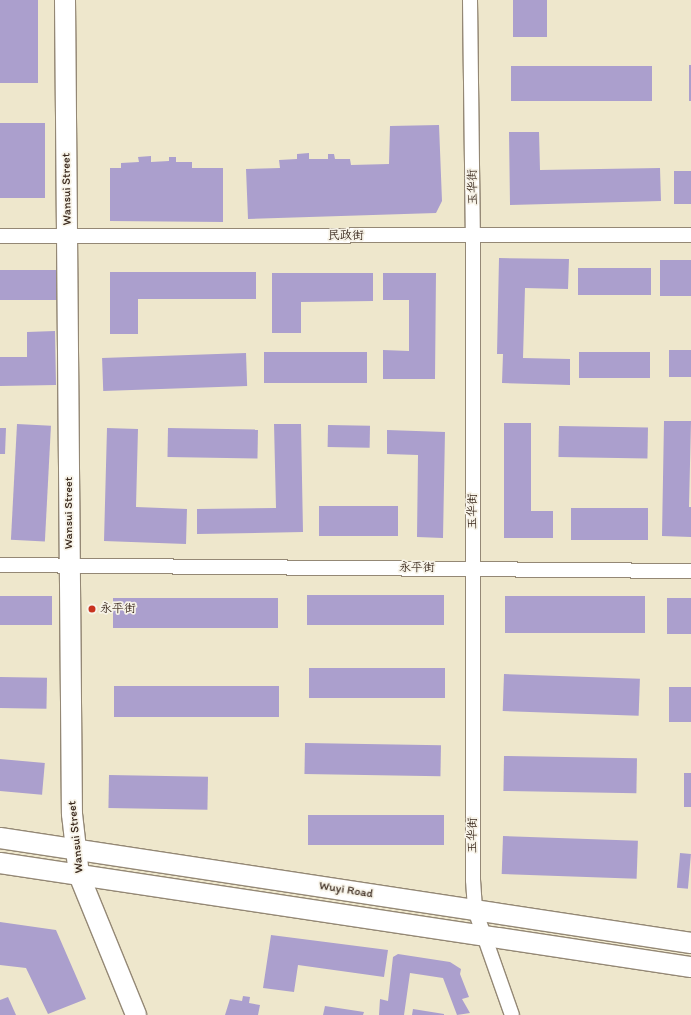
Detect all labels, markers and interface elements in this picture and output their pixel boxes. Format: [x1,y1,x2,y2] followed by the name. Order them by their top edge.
[59,153,75,225] street label: Wansui Street
[465,169,481,205] street label: 玉华街
[328,229,364,243] street label: 民政街
[62,477,76,549] street label: Wansui Street
[466,493,480,529] street label: 玉华街
[399,561,435,575] street label: 永平街
[100,602,136,616] place label: 永平街
[87,604,97,614] marker: 永平街
[65,800,87,874] street label: Wansui Street
[466,817,480,853] street label: 玉华街
[318,879,374,901] street label: Wuyi Road

